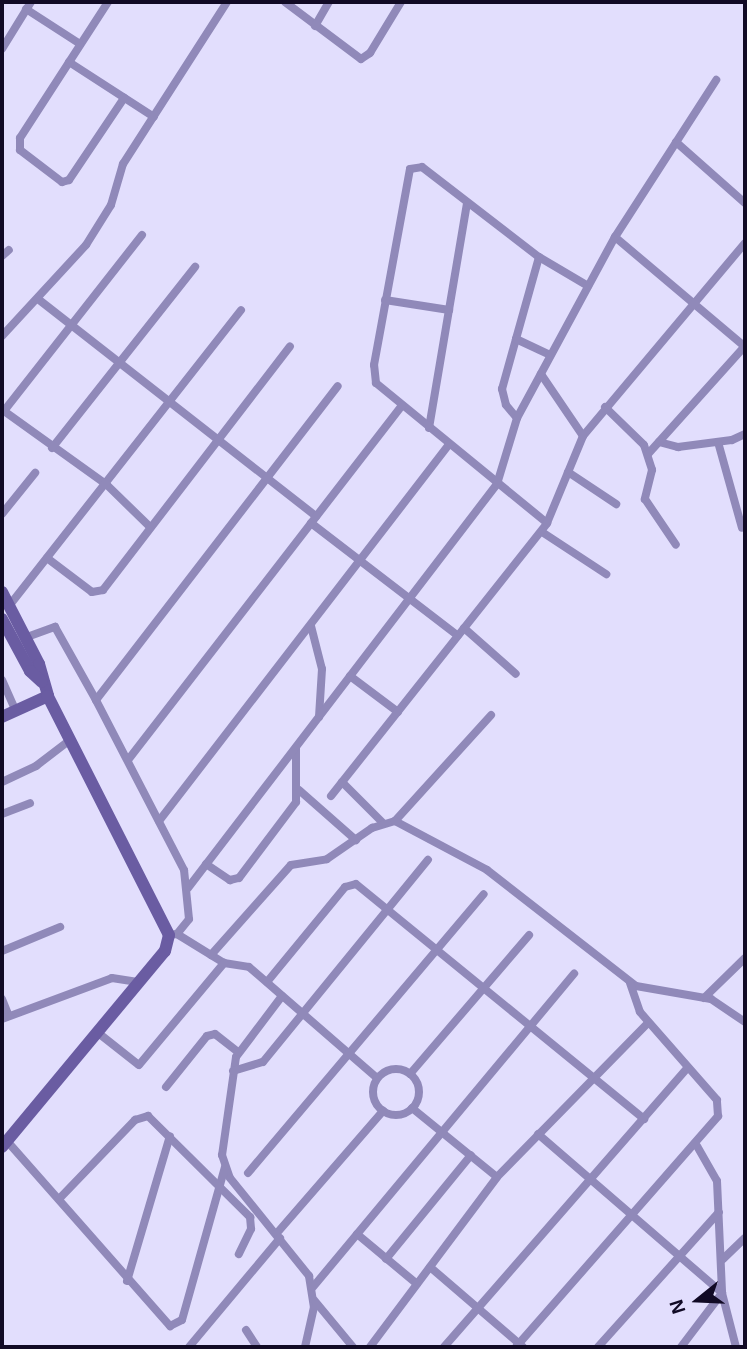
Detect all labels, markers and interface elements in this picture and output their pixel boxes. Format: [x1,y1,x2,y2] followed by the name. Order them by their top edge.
[663,1265,733,1335] north arrow
[665,1297,690,1316] text: N

